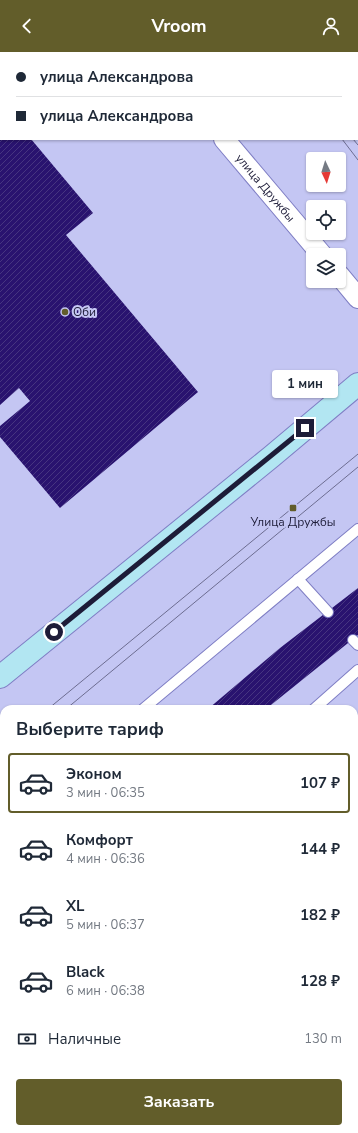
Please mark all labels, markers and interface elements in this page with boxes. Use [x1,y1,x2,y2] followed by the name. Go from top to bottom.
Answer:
[151,14,207,38] text: Vroom
[16,15,38,37] icon: back
[320,15,342,37] icon: person
[40,67,193,87] text: улица Александрова
[40,106,193,126] text: улица Александрова
[232,151,299,225] street label: улица Дружбы
[306,152,346,192] north arrow
[306,152,346,288] map controls
[306,200,346,240] button: locate
[306,248,346,288] button: layers
[73,304,96,320] place label: Оби
[60,307,70,317] marker: Оби
[272,370,338,398] callout: 1 мин
[287,375,323,393] text: 1 мин
[296,419,314,437] route end
[288,503,298,513] marker: Улица Дружбы
[249,514,336,530] place label: Улица Дружбы
[45,623,63,641] route start
[16,717,164,741] text: Выберите тариф
[66,764,122,784] text: Эконом
[18,765,54,801] icon: car
[300,773,340,793] text: 107 ₽
[66,784,145,802] text: 3 мин · 06:35
[66,830,133,850] text: Комфорт
[18,831,54,867] icon: car
[300,839,340,859] text: 144 ₽
[66,850,145,868] text: 4 мин · 06:36
[66,896,85,916] text: XL
[18,897,54,933] icon: car
[300,905,340,925] text: 182 ₽
[66,916,145,934] text: 5 мин · 06:37
[66,962,104,982] text: Black
[18,963,54,999] icon: car
[300,971,340,991] text: 128 ₽
[66,982,145,1000] text: 6 мин · 06:38
[16,1028,38,1050] icon: cash
[48,1029,121,1049] text: Наличные
[304,1030,342,1048] text: 130 m
[16,1079,342,1125] button: Заказать

